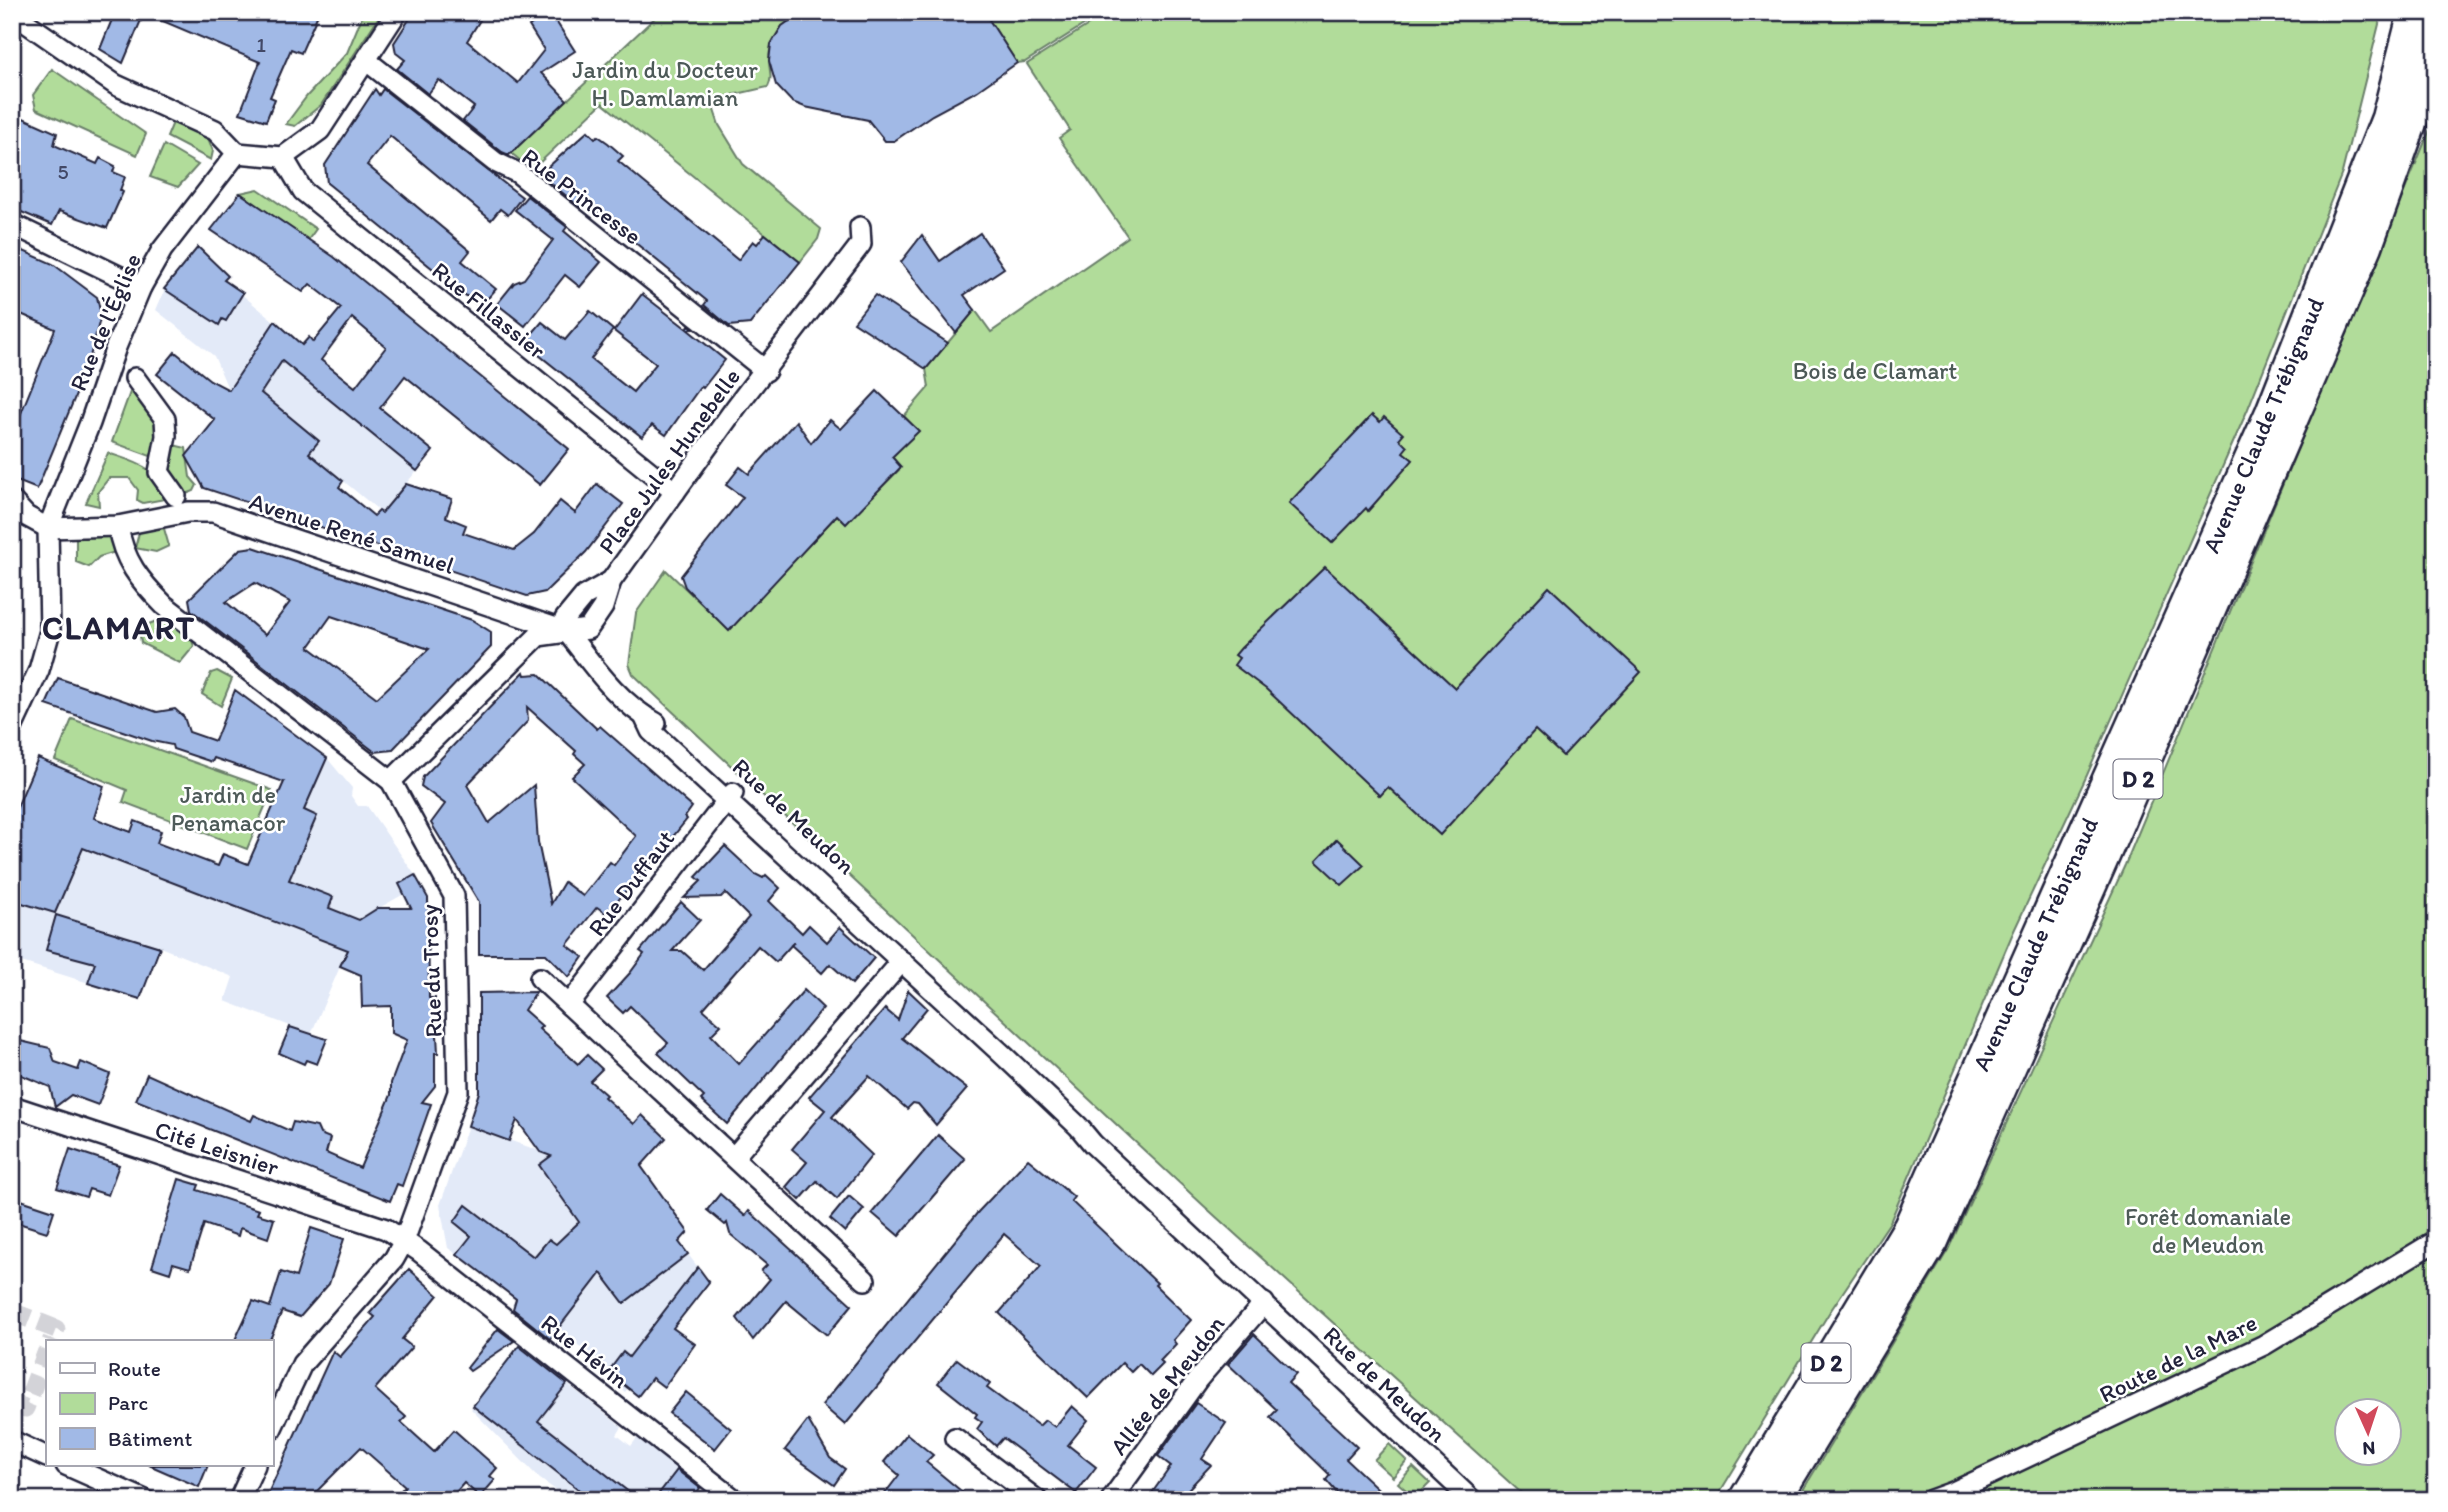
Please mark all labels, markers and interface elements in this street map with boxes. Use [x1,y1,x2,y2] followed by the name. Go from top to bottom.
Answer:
[256,32,266,57] house number: 1
[572,55,758,112] park label: Jardin du Docteur H. Damlamian
[517,142,647,250] street label: Rue Princesse
[57,159,69,184] house number: 5
[63,249,147,395] street label: Rue de l'Église
[426,255,552,365] street label: Rue Fillassier
[2196,293,2330,557] street label: Avenue Claude Trébignaud
[1793,356,1957,385] park label: Bois de Clamart
[592,362,746,560] street label: Place Jules Hunebelle
[246,486,458,580] street label: Avenue René Samuel
[42,609,196,647] district label: CLAMART
[727,752,862,880] street label: Rue de Meudon
[2114,760,2162,799] road number: D 2
[171,780,286,837] park label: Jardin de Penamacor
[1966,813,2104,1075] street label: Avenue Claude Trébignaud
[582,824,680,942] street label: Rue Duffaut
[414,904,448,1038] street label: Rue du Trosy
[151,1114,283,1182] street label: Cité Leisnier
[2125,1202,2291,1259] park label: Forêt domaniale de Meudon
[2094,1307,2262,1409] street label: Route de la Mare
[536,1308,635,1394] street label: Rue Hévin
[1104,1309,1231,1461] street label: Allée de Meudon
[1318,1320,1453,1448] street label: Rue de Meudon
[46,1340,273,1466] legend
[1801,1344,1850,1382] road number: D 2
[108,1356,161,1381] text: Route
[108,1390,148,1415] text: Parc
[2332,1396,2402,1466] north arrow
[108,1426,192,1451] text: Bâtiment
[2362,1437,2376,1460] text: N

